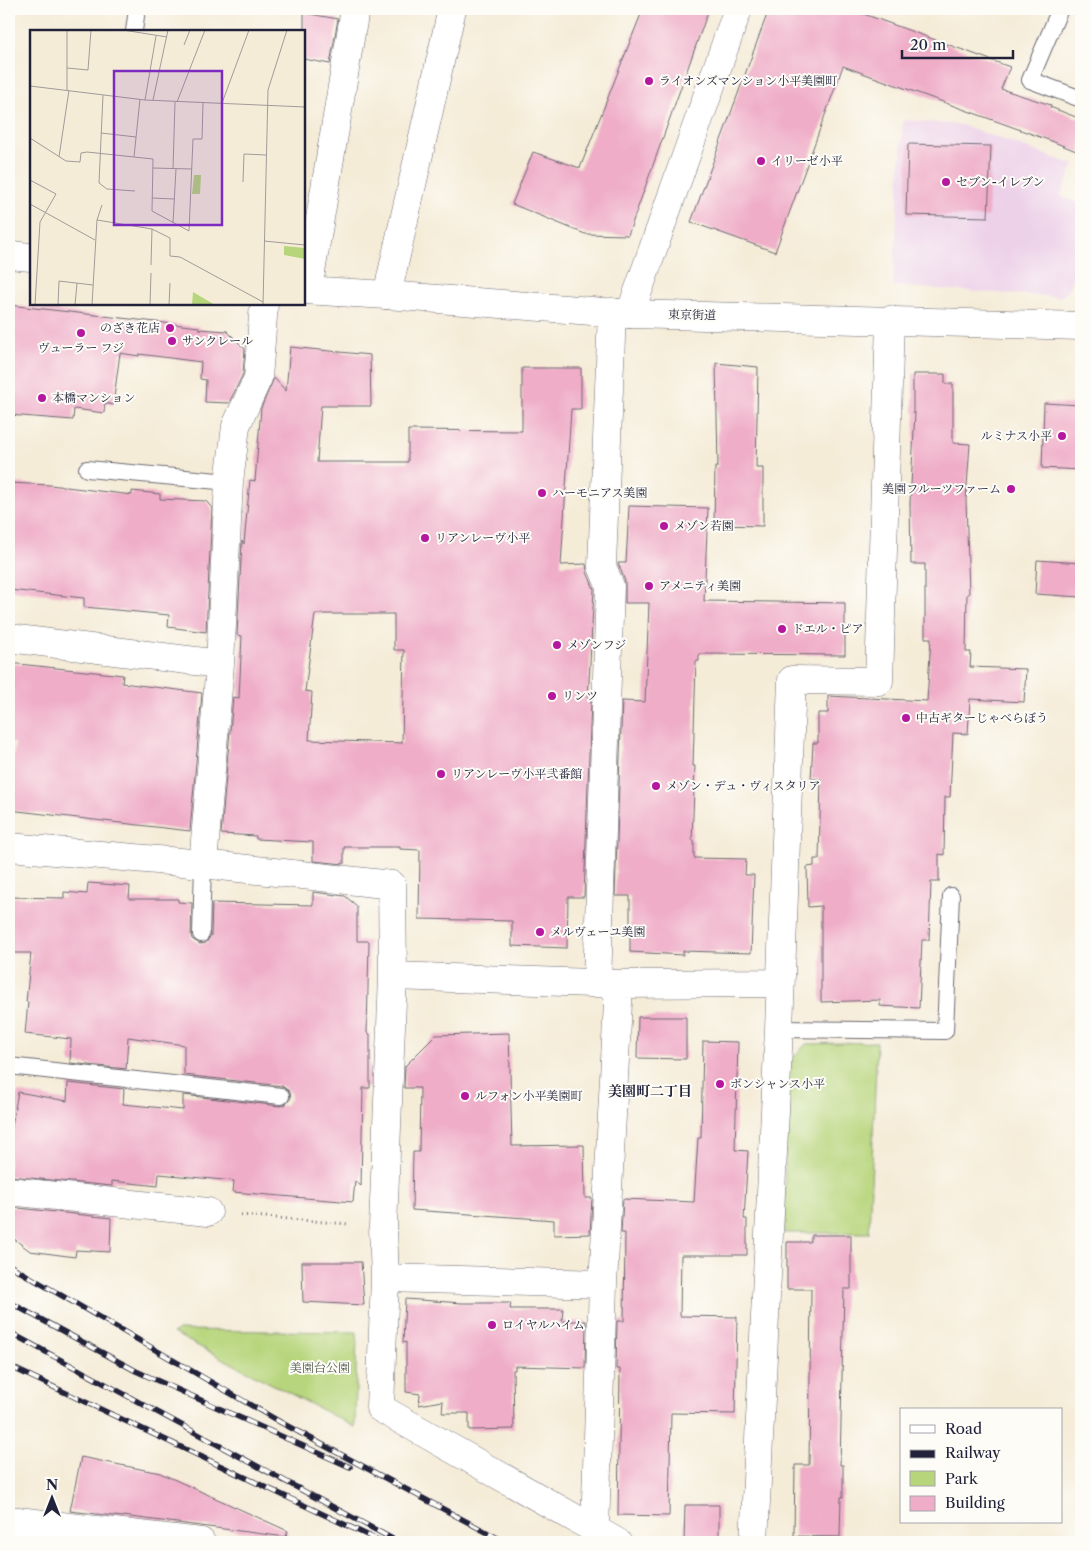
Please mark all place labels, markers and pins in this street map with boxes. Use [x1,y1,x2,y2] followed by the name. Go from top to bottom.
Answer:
[659,73,837,88] place label: ライオンズマンション小平美園町
[643,75,655,87] marker: ライオンズマンション小平美園町
[771,153,843,168] place label: イリーゼ小平
[755,155,767,167] marker: イリーゼ小平
[956,174,1045,189] place label: セブン-イレブン
[940,176,952,188] marker: セブン-イレブン
[100,320,160,335] place label: のざき花店
[164,322,176,334] marker: のざき花店
[75,327,87,339] marker: ヴューラー フジ
[182,333,253,348] place label: サンクレール
[166,335,178,347] marker: サンクレール
[38,340,124,355] place label: ヴューラー フジ
[52,390,135,405] place label: 本橋マンション
[36,392,48,404] marker: 本橋マンション
[980,428,1052,443] place label: ルミナス小平
[1056,430,1068,442] marker: ルミナス小平
[882,481,1001,496] place label: 美園フルーツファーム
[1005,483,1017,495] marker: 美園フルーツファーム
[552,485,648,500] place label: ハーモニアス美園
[536,487,548,499] marker: ハーモニアス美園
[674,518,734,533] place label: メゾン若園
[658,520,670,532] marker: メゾン若園
[435,530,530,545] place label: リアンレーヴ小平
[419,532,431,544] marker: リアンレーヴ小平
[659,578,741,593] place label: アメニティ美園
[643,580,655,592] marker: アメニティ美園
[792,621,864,636] place label: ドエル・ピア
[776,623,788,635] marker: ドエル・ピア
[567,637,626,652] place label: メゾンフジ
[551,639,563,651] marker: メゾンフジ
[562,688,598,703] place label: リンツ
[546,690,558,702] marker: リンツ
[916,710,1048,725] place label: 中古ギターじゃべらぼう
[900,712,912,724] marker: 中古ギターじゃべらぼう
[451,766,582,781] place label: リアンレーヴ小平弐番館
[435,768,447,780] marker: リアンレーヴ小平弐番館
[666,778,821,793] place label: メゾン・デュ・ヴィスタリア
[650,780,662,792] marker: メゾン・デュ・ヴィスタリア
[550,924,646,939] place label: メルヴェーユ美園
[534,926,546,938] marker: メルヴェーユ美園
[730,1076,825,1091] place label: ボンシャンス小平
[714,1078,726,1090] marker: ボンシャンス小平
[475,1088,582,1103] place label: ルフォン小平美園町
[459,1090,471,1102] marker: ルフォン小平美園町
[502,1317,585,1332] place label: ロイヤルハイム
[486,1319,498,1331] marker: ロイヤルハイム

